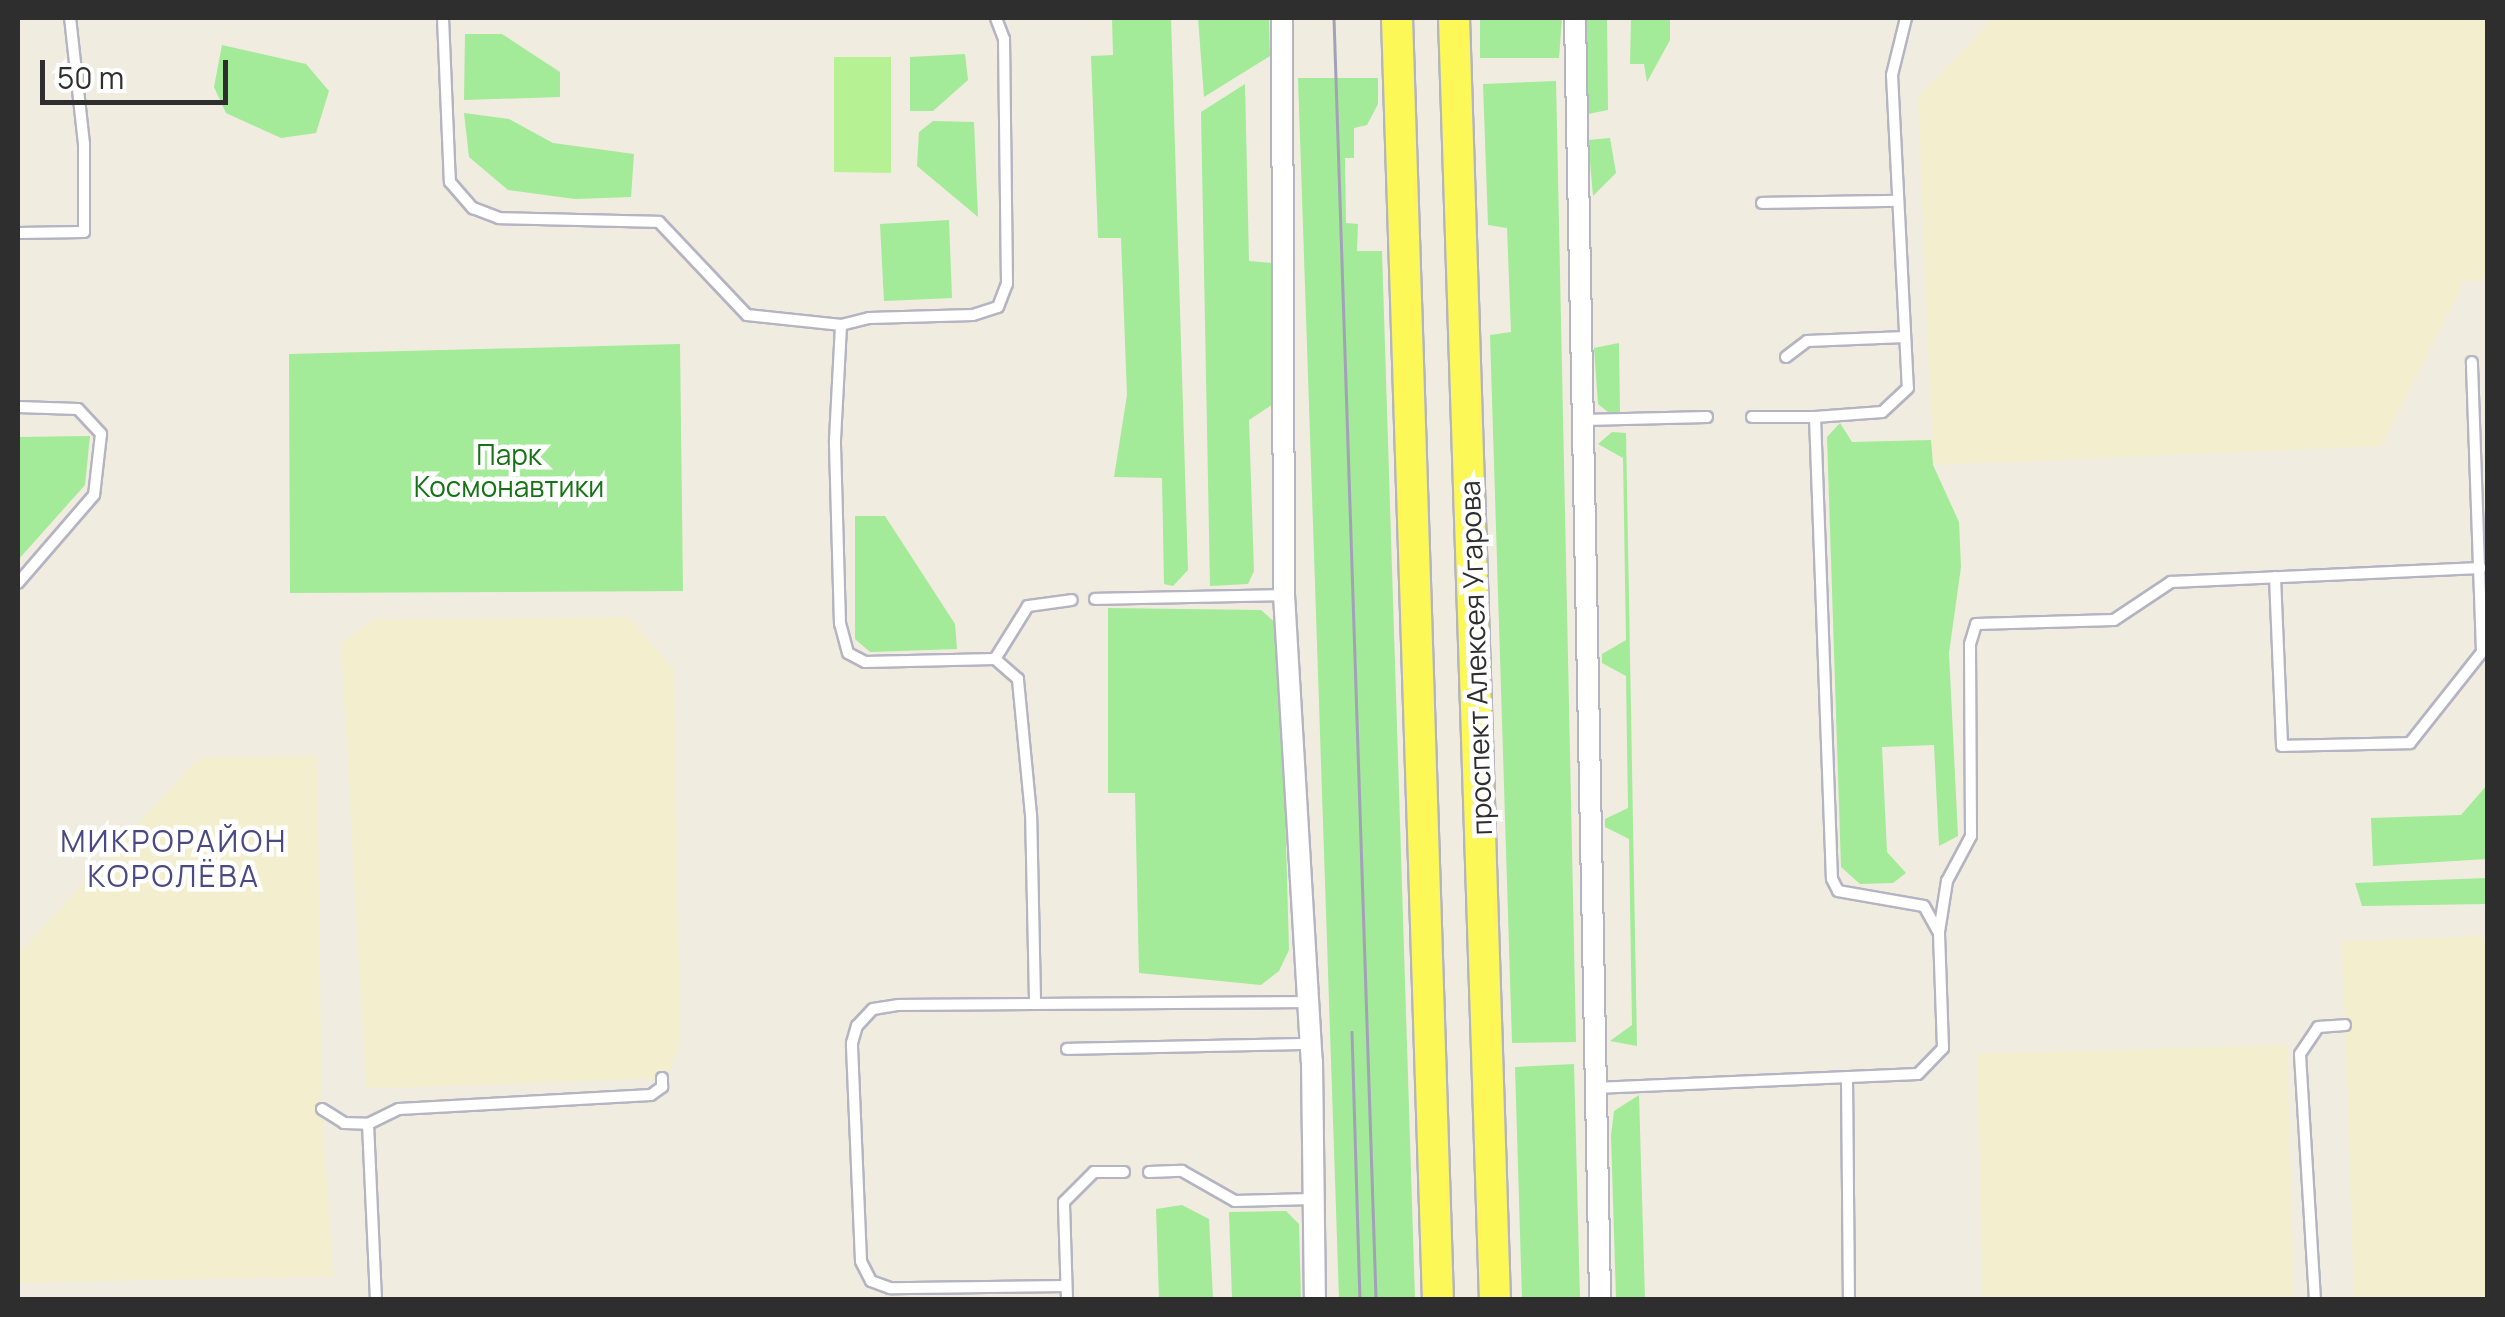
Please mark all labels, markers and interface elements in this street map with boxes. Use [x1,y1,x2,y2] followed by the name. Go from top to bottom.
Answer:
[45,40,232,102] scale bar
[57,57,124,98] text: 50 m
[414,437,604,503] park label: Парк Космонавтики
[1452,480,1498,836] street label: проспект Алексея Угарова
[60,823,288,894] district label: МИКРОРАЙОН КОРОЛЁВА

